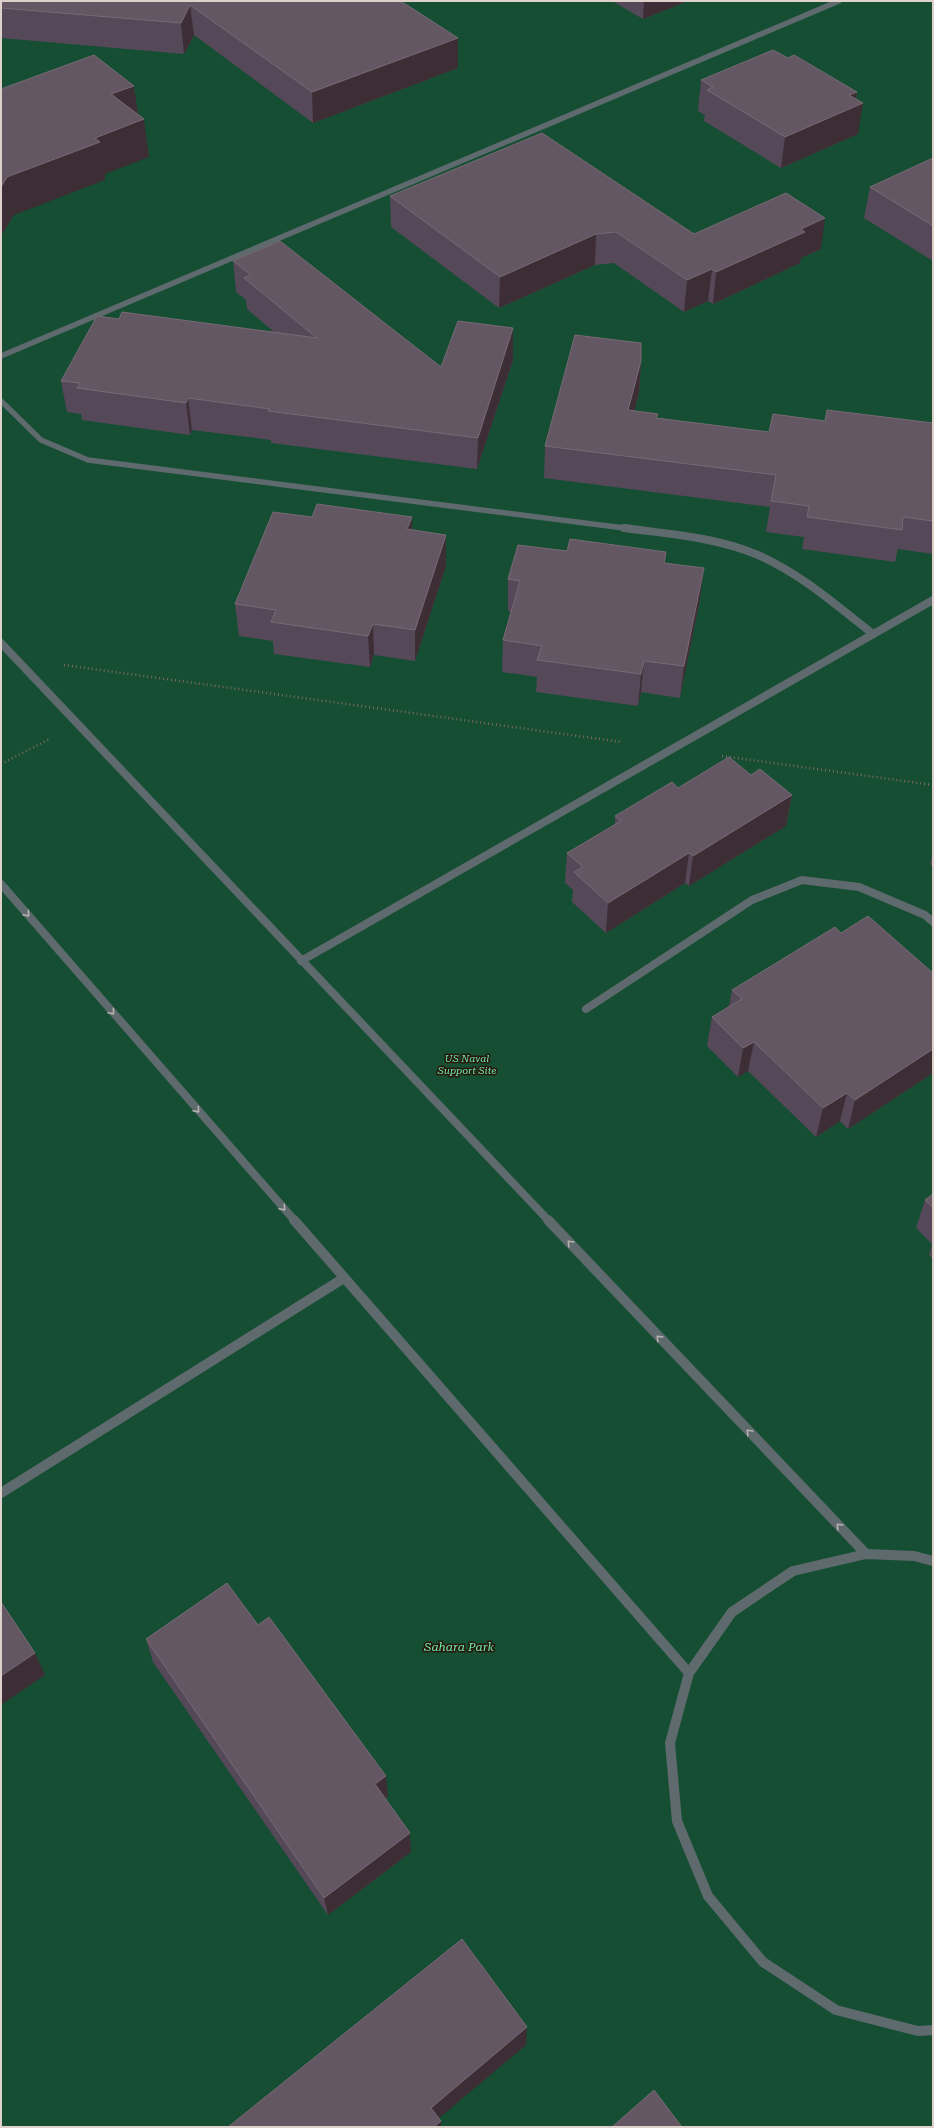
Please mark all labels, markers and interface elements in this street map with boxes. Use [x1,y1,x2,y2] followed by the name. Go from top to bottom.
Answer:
[22,909,29,916] one-way arrow
[107,1007,114,1014] one-way arrow
[437,1053,496,1076] park label: US Naval Support Site
[193,1105,200,1112] one-way arrow
[278,1203,285,1210] one-way arrow
[567,1241,574,1248] one-way arrow
[657,1335,664,1343] one-way arrow
[746,1429,754,1437] one-way arrow
[836,1523,844,1531] one-way arrow
[423,1640,495,1654] park label: Sahara Park

